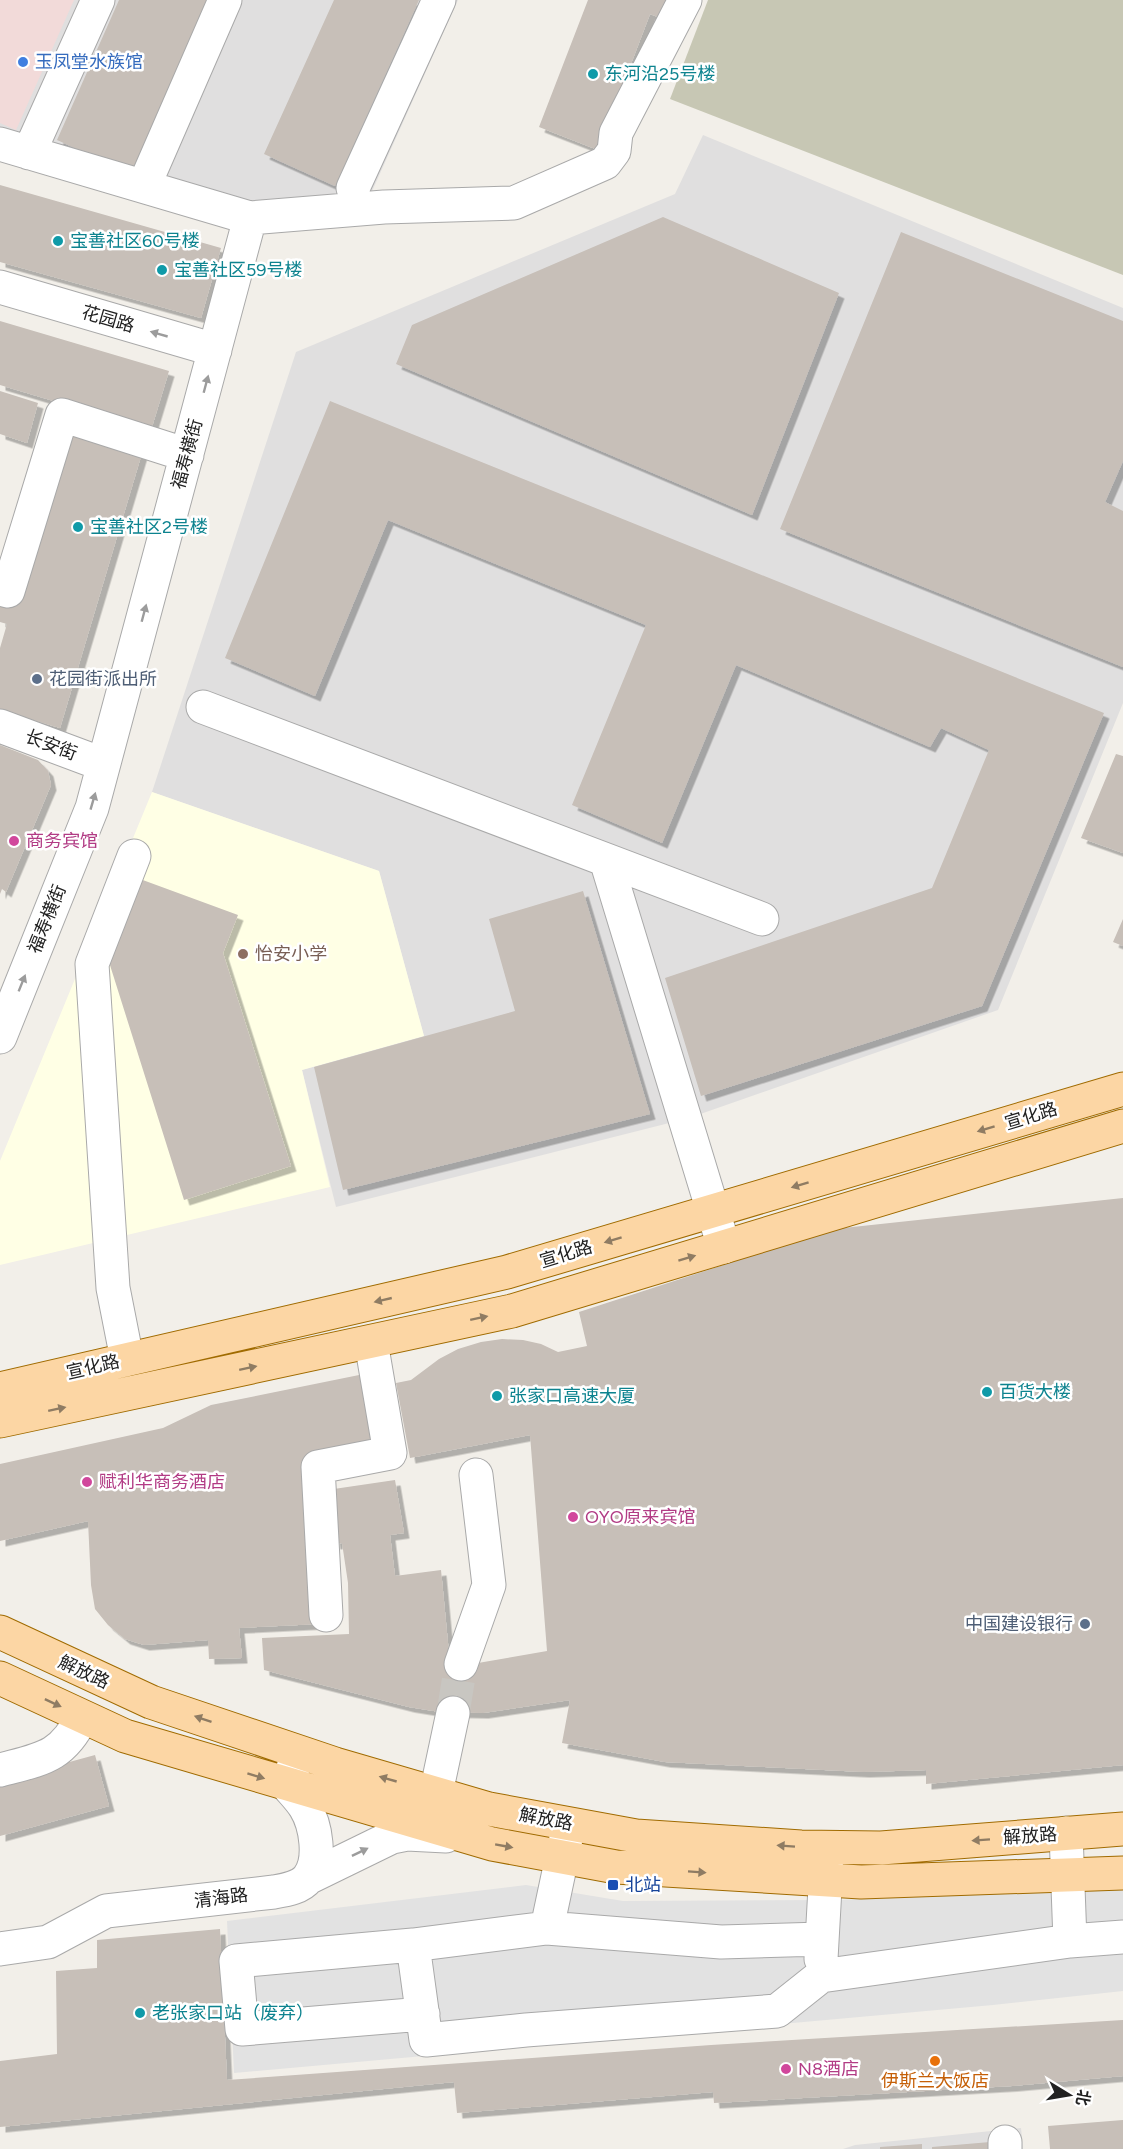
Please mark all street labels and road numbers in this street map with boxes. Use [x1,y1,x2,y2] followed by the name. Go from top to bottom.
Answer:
[79,301,137,337] street label: 花园路
[167,416,207,492] street label: 福寿横街
[22,725,80,765] street label: 长安街
[23,882,71,956] street label: 福寿横街
[1002,1098,1060,1134] street label: 宣化路
[537,1236,595,1272] street label: 宣化路
[64,1350,122,1384] street label: 宣化路
[55,1651,113,1693] street label: 解放路
[517,1803,575,1835] street label: 解放路
[1002,1823,1058,1849] street label: 解放路
[193,1884,249,1912] street label: 清海路

